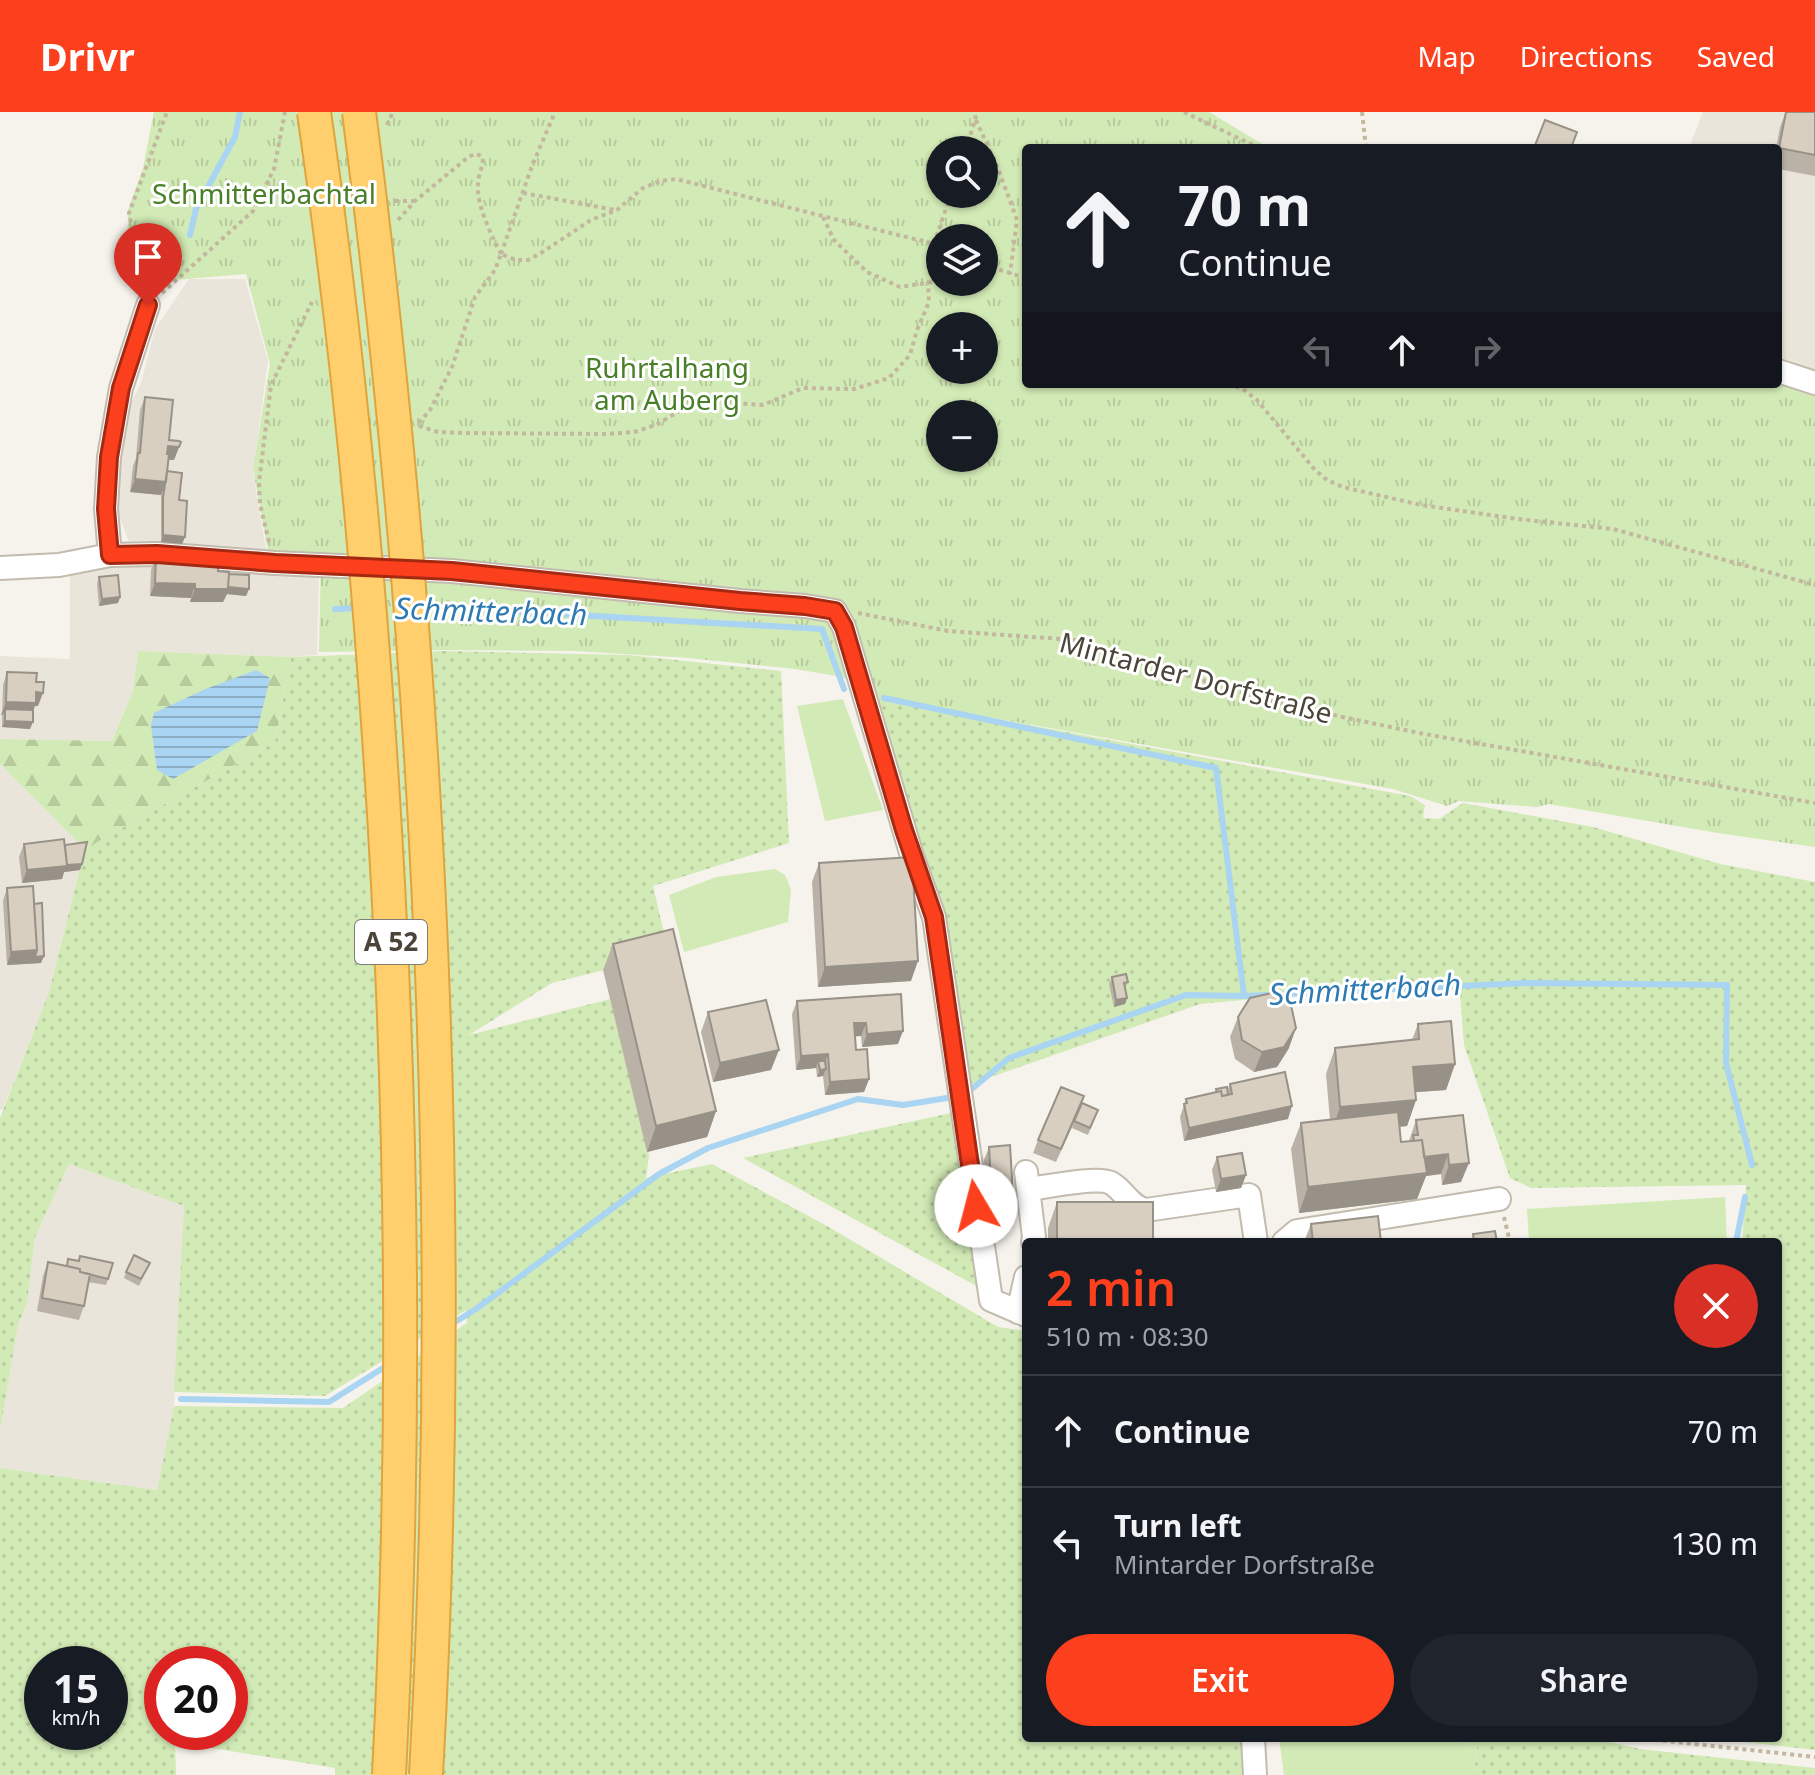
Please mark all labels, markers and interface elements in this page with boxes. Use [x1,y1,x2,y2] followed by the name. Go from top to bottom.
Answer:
[40,30,135,82] text: Drivr
[1417,37,1476,75] text: Map
[1520,37,1653,75] text: Directions
[1697,37,1775,75] text: Saved
[926,136,998,472] map controls
[926,136,998,208] button: search
[1178,166,1311,242] text: 70 m
[152,174,376,212] park label: Schmitterbachtal
[1046,176,1150,280] icon: ahead
[114,223,182,305] pin
[926,224,998,296] button: layers
[126,235,170,279] icon: arrive
[1178,238,1332,287] text: Continue
[926,312,998,384] button: +
[1296,328,1340,372] icon: left
[1380,328,1424,372] icon: ahead
[1464,328,1508,372] icon: right
[585,348,749,418] park label: Ruhrtalhang am Auberg
[926,400,998,472] button: −
[394,587,588,634] water label: Schmitterbach
[1056,622,1337,732] street label: Mintarder Dorfstraße
[355,920,427,964] road number: A 52
[1268,963,1462,1014] water label: Schmitterbach
[934,1164,1018,1248] position arrow
[1046,1255,1176,1320] text: 2 min
[1674,1264,1758,1348] button: close
[1046,1318,1209,1354] text: 510 m · 08:30
[1046,1409,1090,1453] icon: ahead
[1114,1411,1250,1452] text: Continue
[1688,1411,1758,1452] text: 70 m
[1114,1505,1242,1546] text: Turn left
[1046,1521,1090,1565] icon: left
[1671,1523,1758,1564] text: 130 m
[1114,1546,1375,1582] text: Mintarder Dorfstraße
[1046,1634,1394,1726] button: Exit
[1410,1634,1758,1726] button: Share
[144,1646,248,1750] speed limit sign: 20
[53,1660,99,1715] text: 15
[51,1704,101,1731] text: km/h

